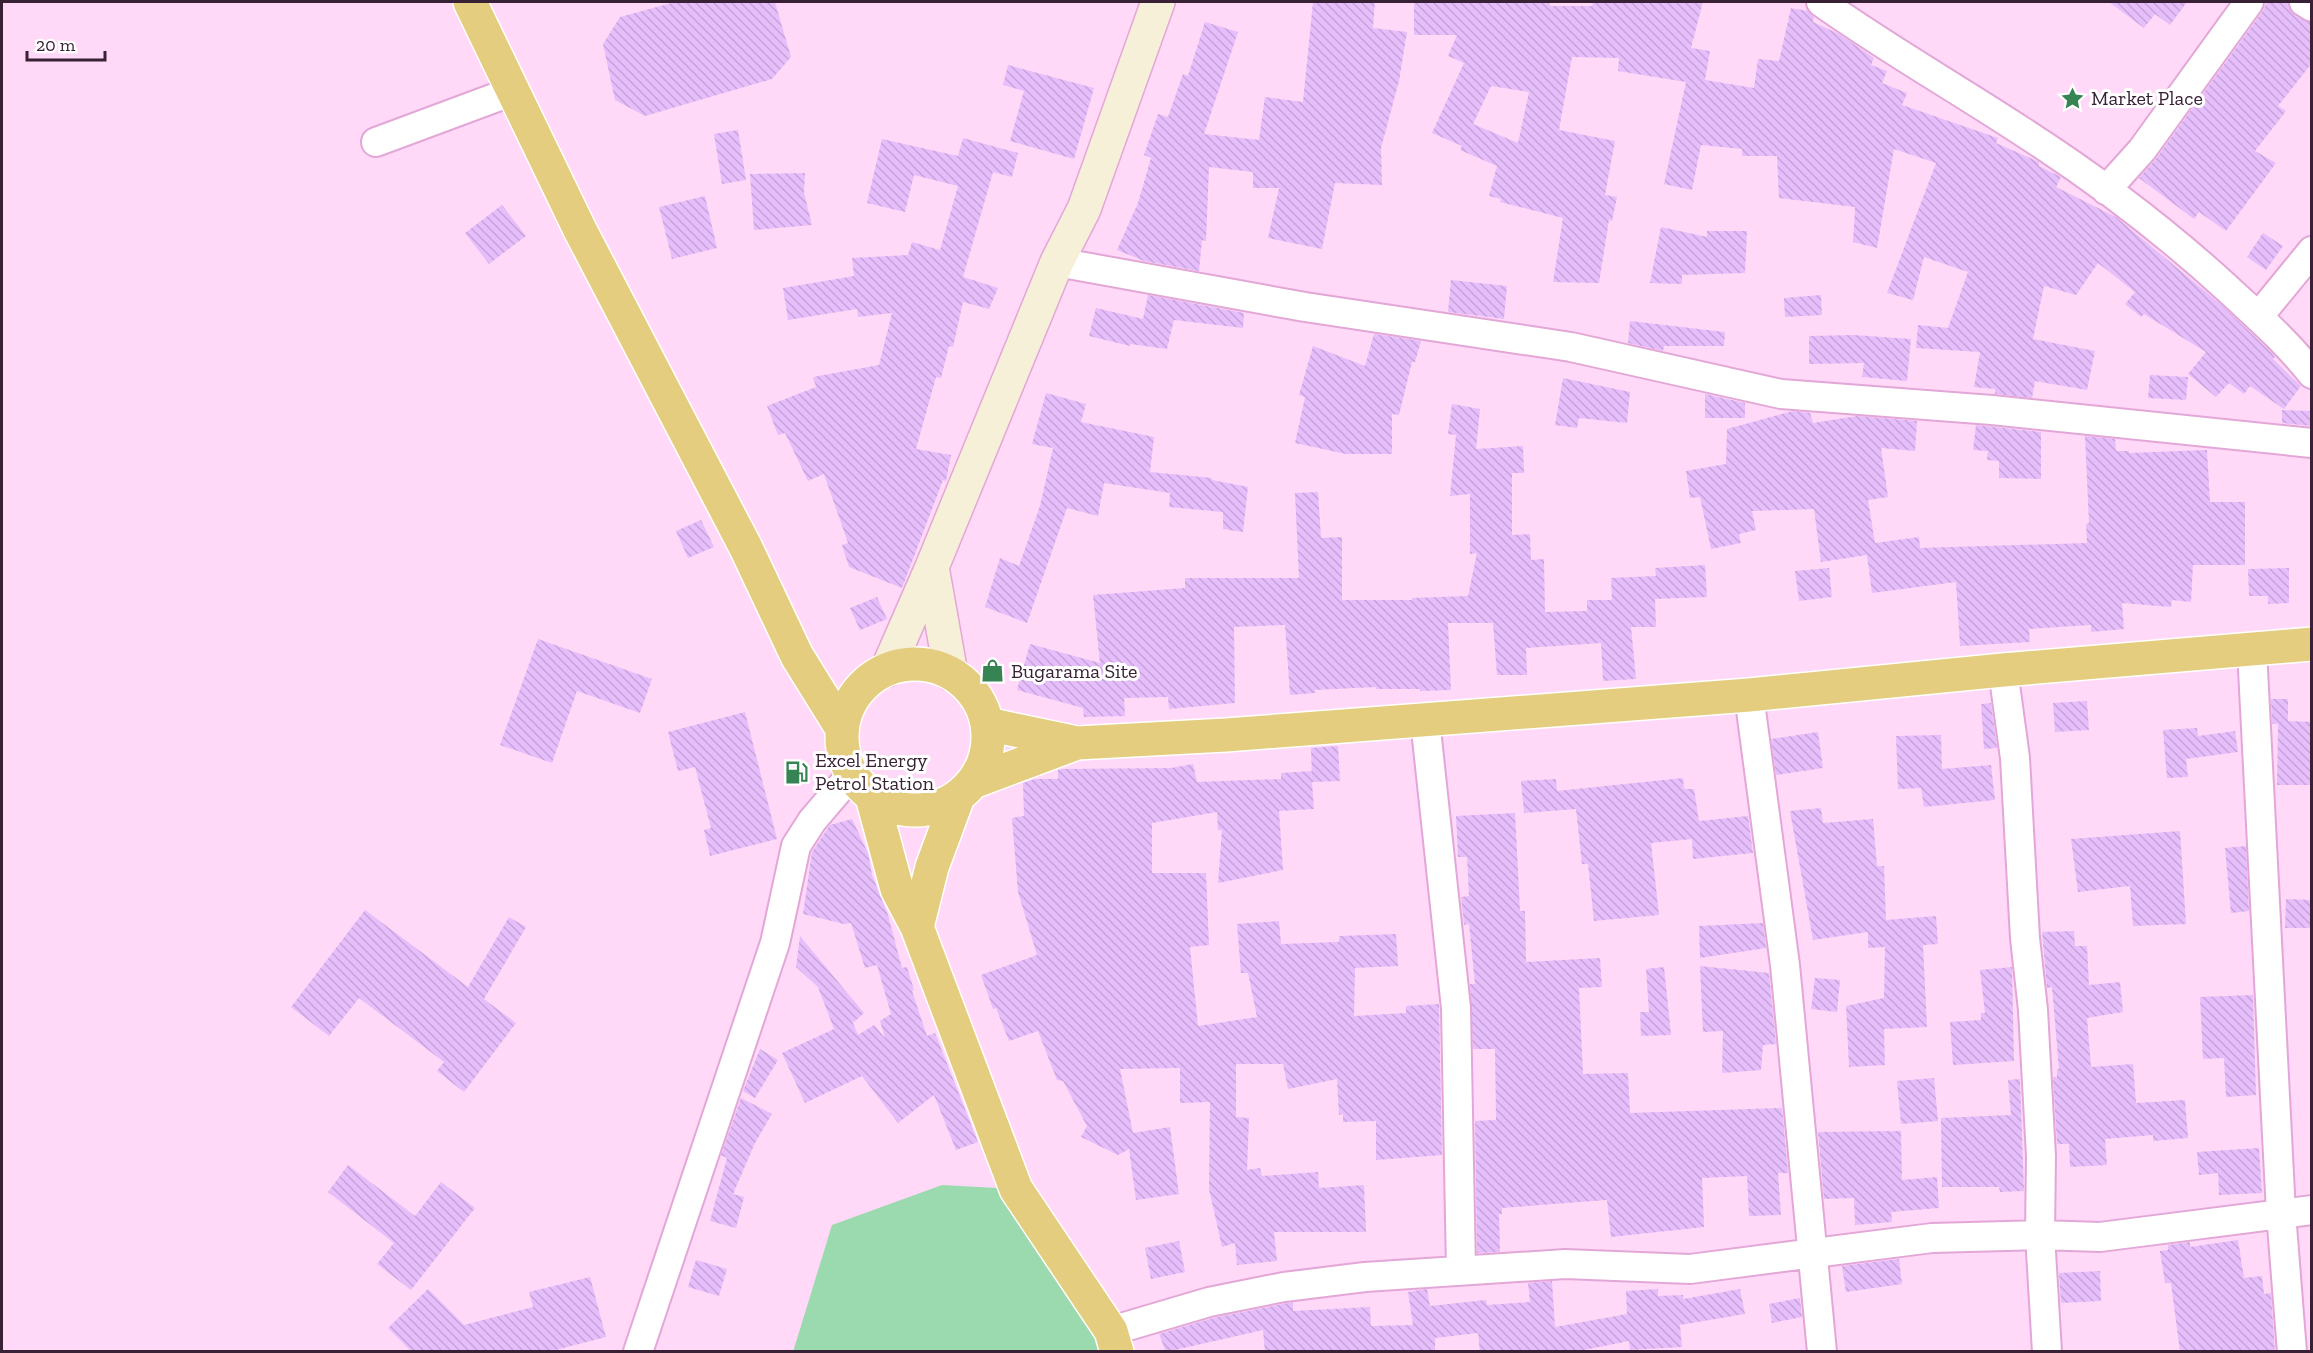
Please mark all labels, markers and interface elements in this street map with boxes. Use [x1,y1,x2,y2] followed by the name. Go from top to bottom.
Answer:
[27,24,105,62] scale bar
[36,34,76,56] text: 20 m
[2060,85,2086,111] place icon: Market Place
[2091,86,2203,110] place label: Market Place
[980,658,1006,684] shop icon: Bugarama Site
[1011,659,1138,683] place label: Bugarama Site
[815,748,934,795] place label: Excel Energy Petrol Station
[784,759,810,785] fuel station icon: Excel Energy Petrol Station

